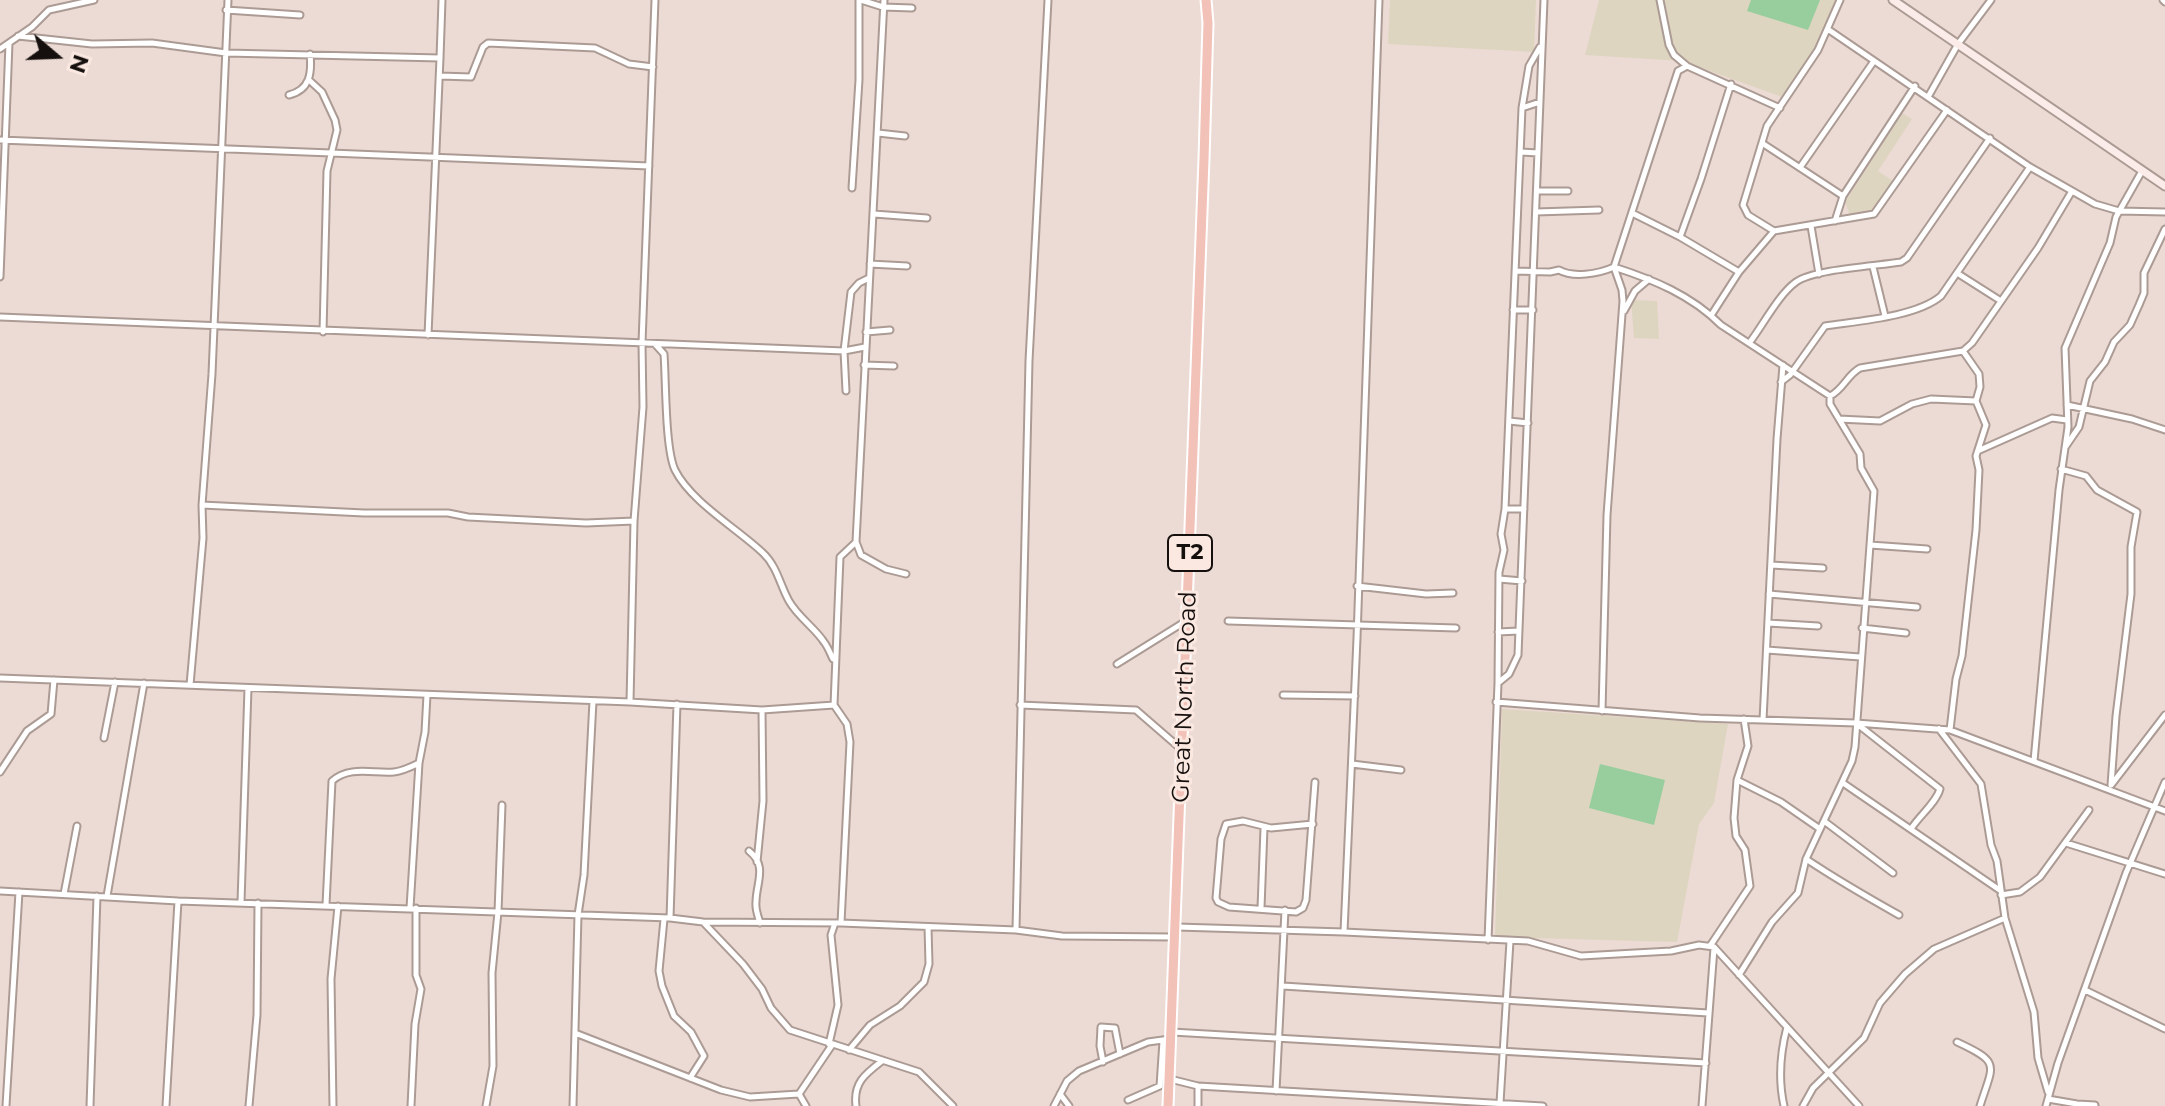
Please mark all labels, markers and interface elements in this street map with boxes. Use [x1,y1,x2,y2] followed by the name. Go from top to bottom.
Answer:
[16,16,96,96] north arrow
[64,51,95,77] text: N
[1168,535,1212,571] road number: T2
[1167,591,1203,803] street label: Great North Road

